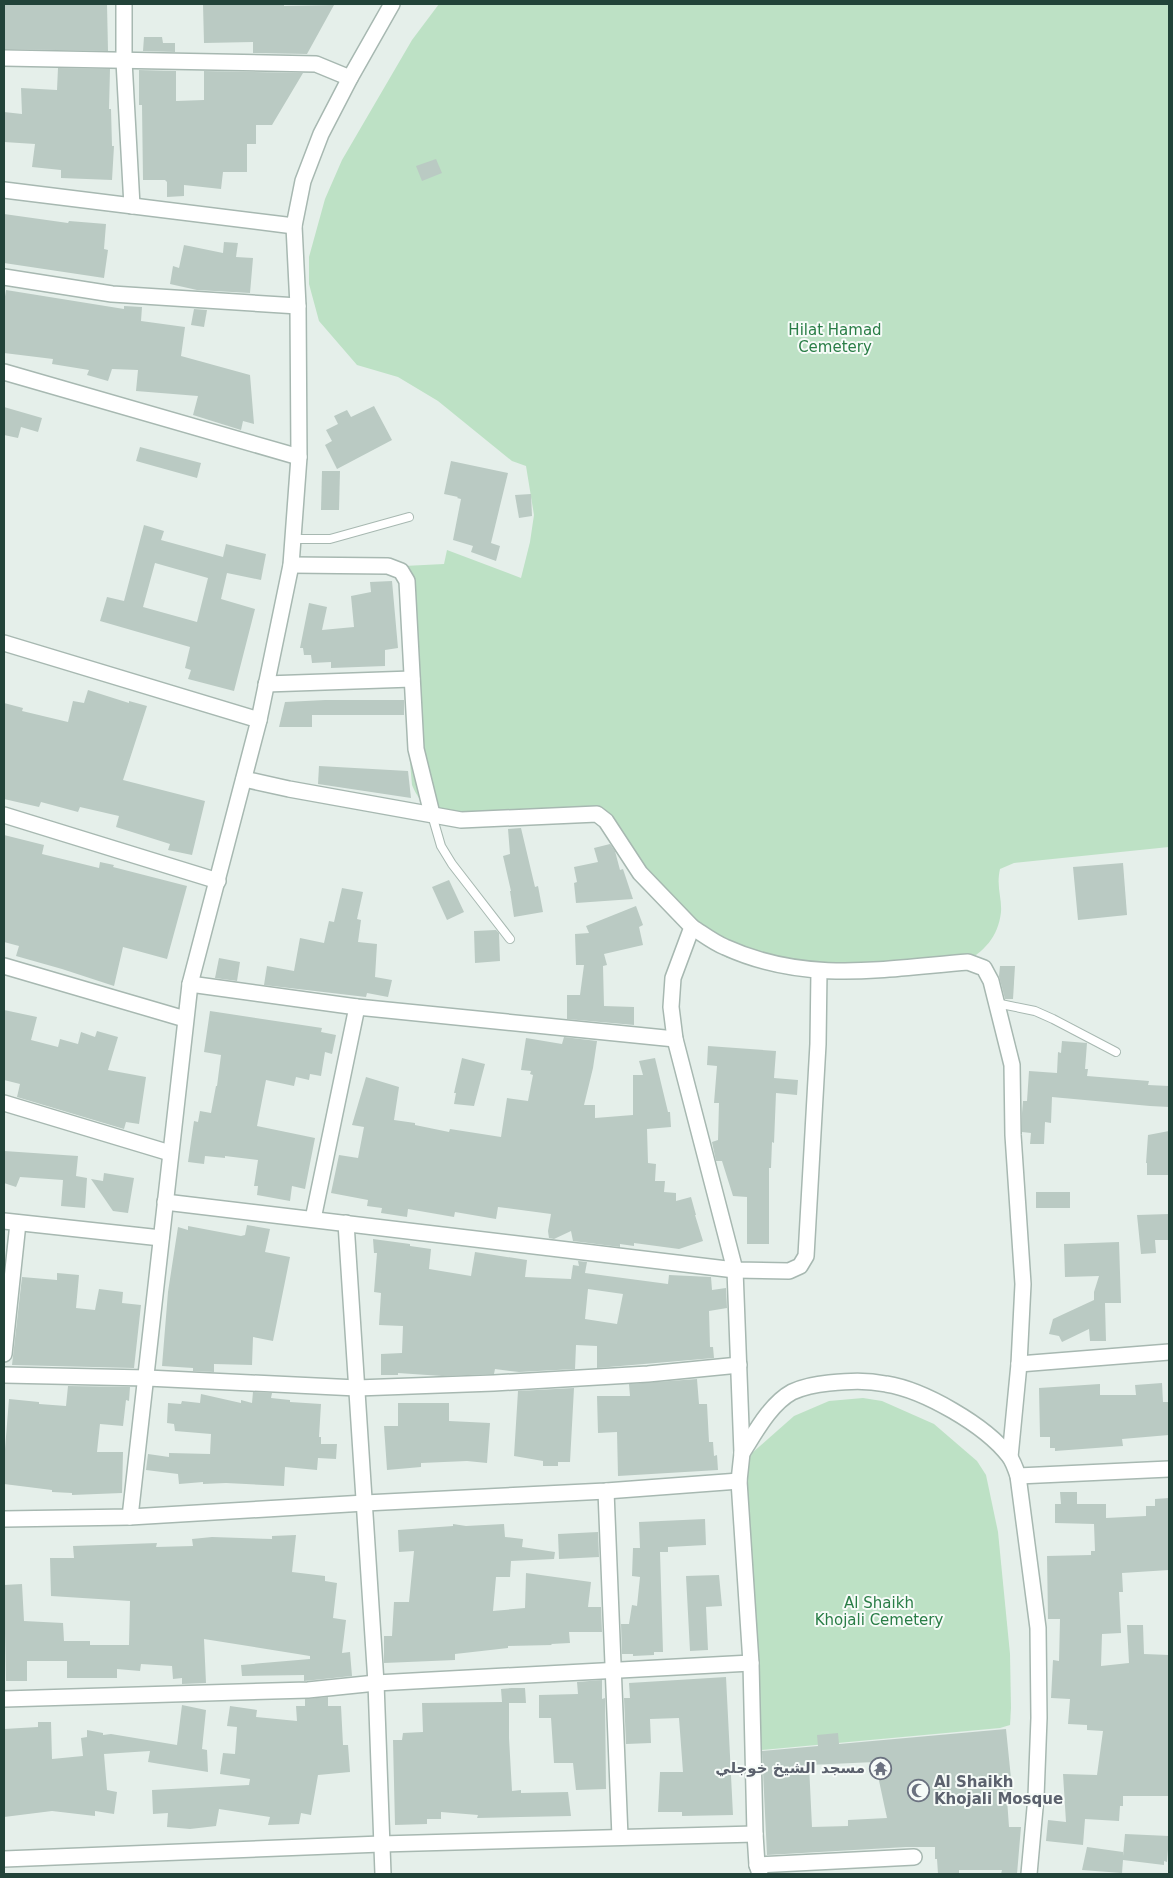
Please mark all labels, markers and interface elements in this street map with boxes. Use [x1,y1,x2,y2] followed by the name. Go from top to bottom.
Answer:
[788,321,882,356] park label: Hilat Hamad Cemetery
[815,1594,943,1629] park label: Al Shaikh Khojali Cemetery
[869,1756,893,1780] temple icon: مسجد الشيخ خوجلي
[715,1759,865,1777] place label: مسجد الشيخ خوجلي
[934,1773,1063,1808] place label: Al Shaikh Khojali Mosque
[906,1779,930,1803] mosque icon: Al Shaikh Khojali Mosque

